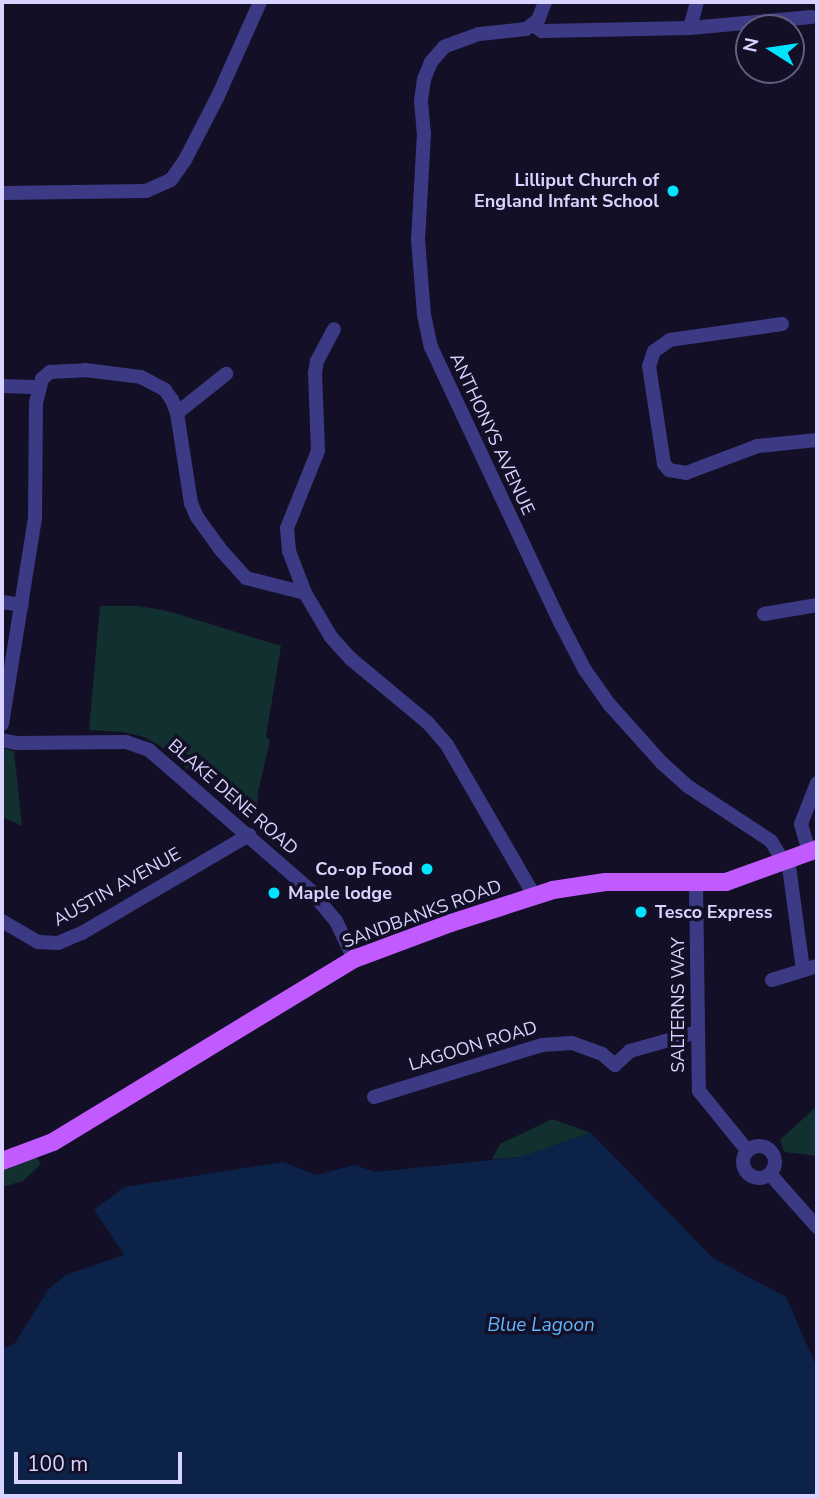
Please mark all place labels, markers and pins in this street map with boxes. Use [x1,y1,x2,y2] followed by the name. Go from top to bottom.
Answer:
[474,170,659,212] place label: Lilliput Church of England Infant School
[665,183,681,199] marker: Lilliput Church of England Infant School
[315,858,413,880] place label: Co-op Food
[419,861,435,877] marker: Co-op Food
[288,882,392,904] place label: Maple lodge
[266,885,282,901] marker: Maple lodge
[655,901,772,923] place label: Tesco Express
[633,904,649,920] marker: Tesco Express

